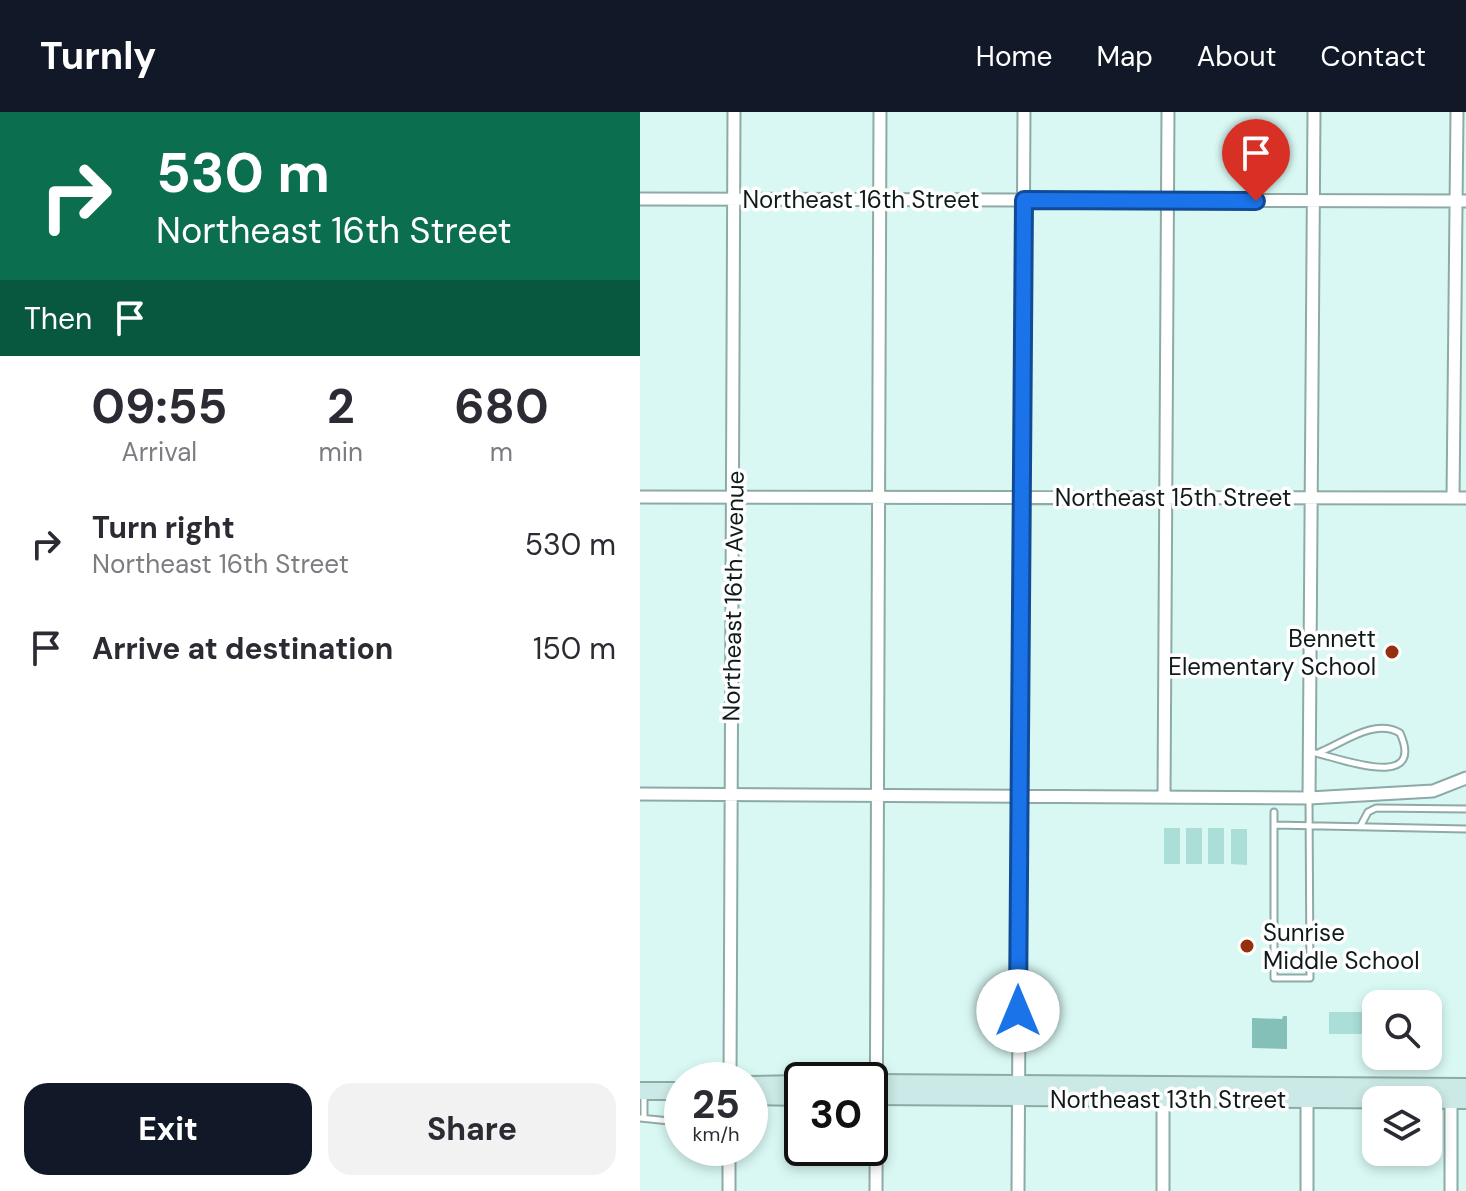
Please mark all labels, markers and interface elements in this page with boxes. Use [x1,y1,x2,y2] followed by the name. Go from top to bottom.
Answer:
[40,31,156,81] text: Turnly
[976,38,1052,75] text: Home
[1096,38,1153,75] text: Map
[1197,38,1276,75] text: About
[1320,38,1426,75] text: Contact
[1222,119,1290,201] pin
[1234,131,1278,175] icon: arrive
[156,136,330,209] text: 530 m
[24,144,128,248] icon: right
[742,184,980,215] street label: Northeast 16th Street
[156,207,512,254] text: Northeast 16th Street
[108,296,152,340] icon: arrive
[24,299,92,338] text: Then
[91,375,227,438] text: 09:55
[327,375,355,438] text: 2
[454,375,549,438] text: 680
[121,435,197,469] text: Arrival
[319,435,363,469] text: min
[490,435,513,469] text: m
[715,470,751,722] street label: Northeast 16th Avenue
[1055,482,1291,513] street label: Northeast 15th Street
[92,508,235,547] text: Turn right
[24,522,68,566] icon: right
[525,525,616,564] text: 530 m
[92,547,349,581] text: Northeast 16th Street
[1168,623,1376,682] place label: Bennett Elementary School
[24,626,68,670] icon: arrive
[92,629,393,668] text: Arrive at destination
[533,629,616,668] text: 150 m
[1383,643,1401,661] marker: Bennett Elementary School
[1263,917,1420,976] place label: Sunrise Middle School
[1238,937,1256,955] marker: Sunrise Middle School
[976,969,1060,1053] position arrow
[1362,990,1442,1166] map controls
[1362,990,1442,1070] button: search
[784,1062,888,1166] speed limit sign: 30
[692,1078,740,1130] text: 25
[24,1083,312,1175] button: Exit
[328,1083,616,1175] button: Share
[1050,1084,1286,1115] street label: Northeast 13th Street
[1362,1086,1442,1166] button: layers
[692,1121,740,1147] text: km/h

